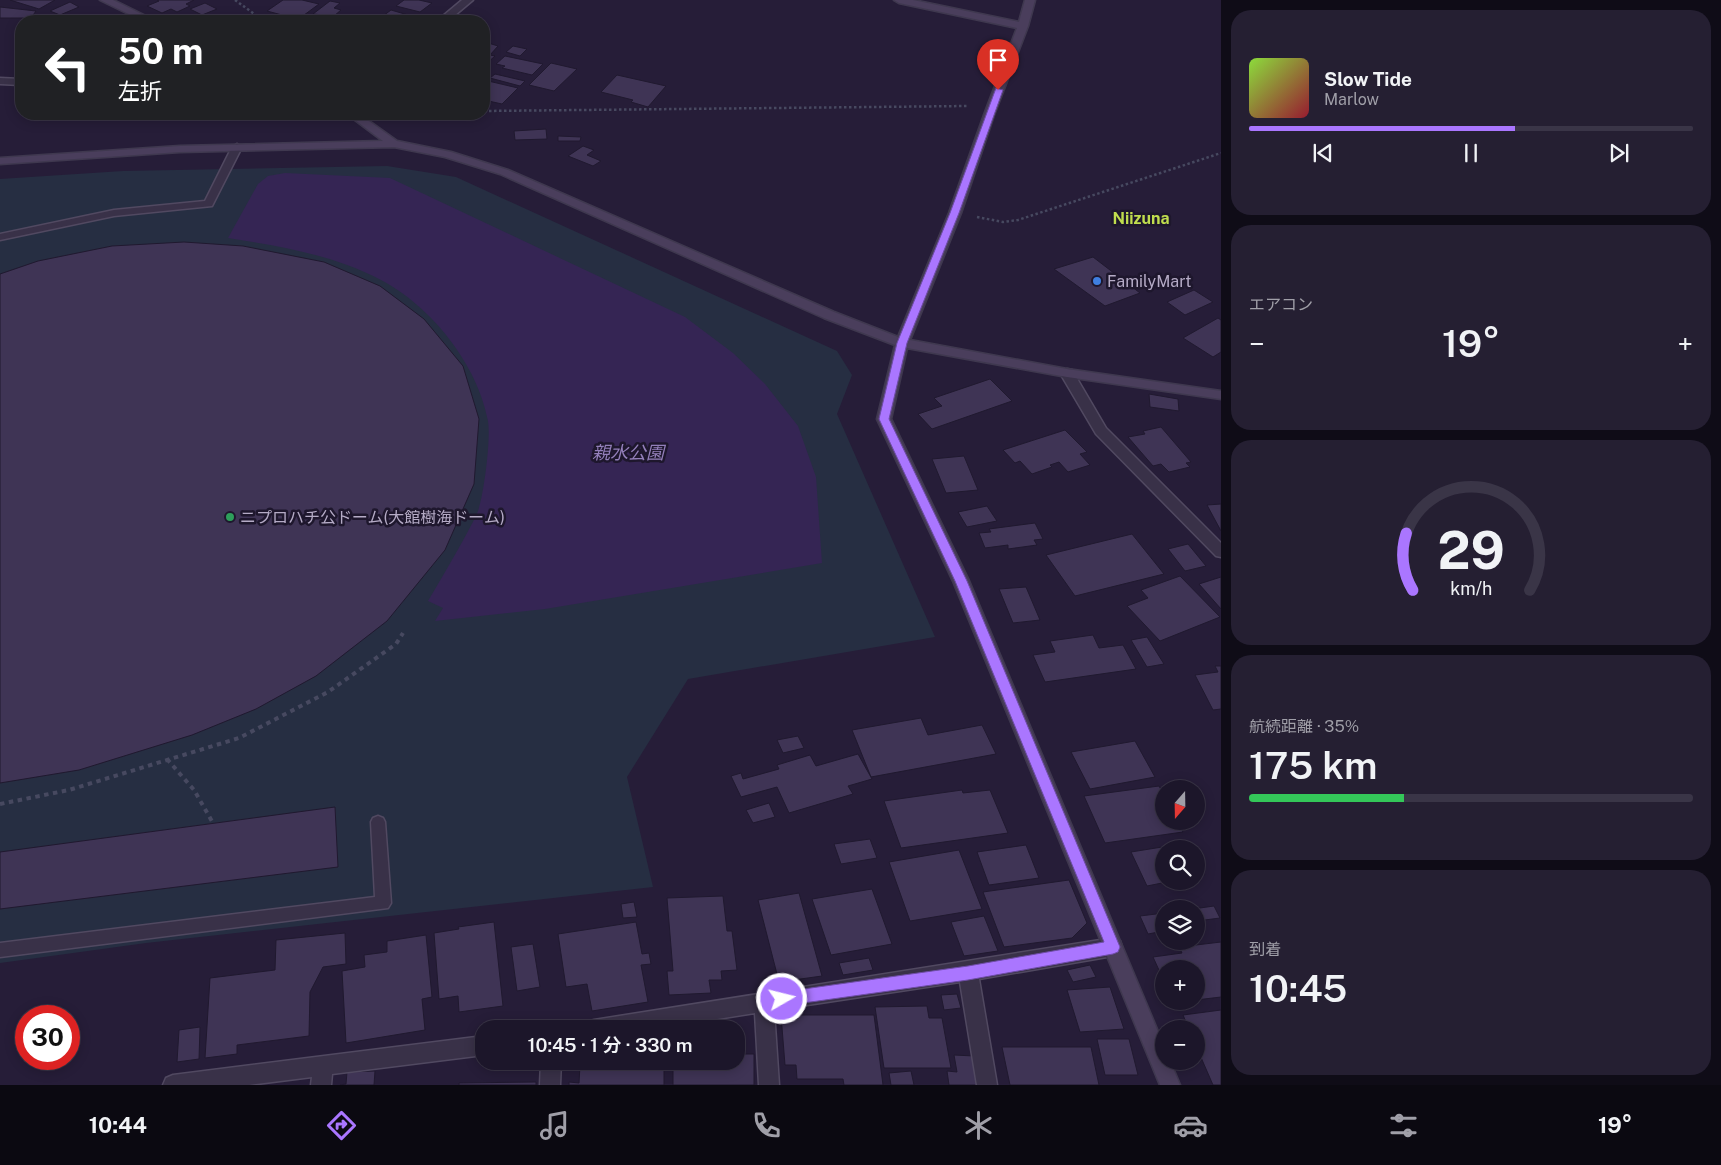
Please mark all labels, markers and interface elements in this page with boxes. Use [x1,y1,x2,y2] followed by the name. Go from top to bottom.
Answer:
[118,31,203,72] text: 50 m
[35,35,100,100] icon: left
[977,39,1019,90] pin
[984,46,1012,74] icon: arrive
[1324,68,1412,90] text: Slow Tide
[118,78,162,104] text: 左折
[1324,90,1379,109] text: Marlow
[1309,139,1337,167] icon: previous
[1457,139,1485,167] icon: pause
[1605,139,1633,167] icon: next
[1112,209,1170,228] district label: Niizuna
[1107,272,1191,291] place label: FamilyMart
[1091,275,1103,287] marker: FamilyMart
[1249,295,1313,314] text: エアコン
[1442,321,1500,366] text: 19°
[1249,327,1265,360] text: −
[1677,327,1693,360] text: +
[592,442,667,463] water label: 親水公園
[240,508,505,527] place label: ニプロハチ公ドーム(大館樹海ドーム)
[224,511,236,523] marker: ニプロハチ公ドーム(大館樹海ドーム)
[1437,520,1505,581] text: 29
[1450,578,1492,599] text: km/h
[1249,717,1359,736] text: 航続距離 · 35%
[1249,743,1377,788] text: 175 km
[1155,780,1205,830] north arrow
[1155,780,1205,1070] map controls
[1155,840,1205,890] button: search
[1155,900,1205,950] button: layers
[1249,940,1281,959] text: 到着
[1155,960,1205,1010] button: +
[1249,966,1347,1011] text: 10:45
[755,972,807,1024] position arrow
[15,1005,80,1070] speed limit sign: 30
[1155,1020,1205,1070] button: −
[527,1034,693,1056] text: 10:45 · 1 分 · 330 m
[324,1108,359,1143] icon: directions
[537,1108,572,1143] icon: music
[749,1108,784,1143] icon: phone
[961,1108,996,1143] icon: climate
[1173,1108,1208,1143] icon: car
[1386,1108,1421,1143] icon: filters
[89,1112,147,1138] text: 10:44
[1598,1112,1632,1138] text: 19°

